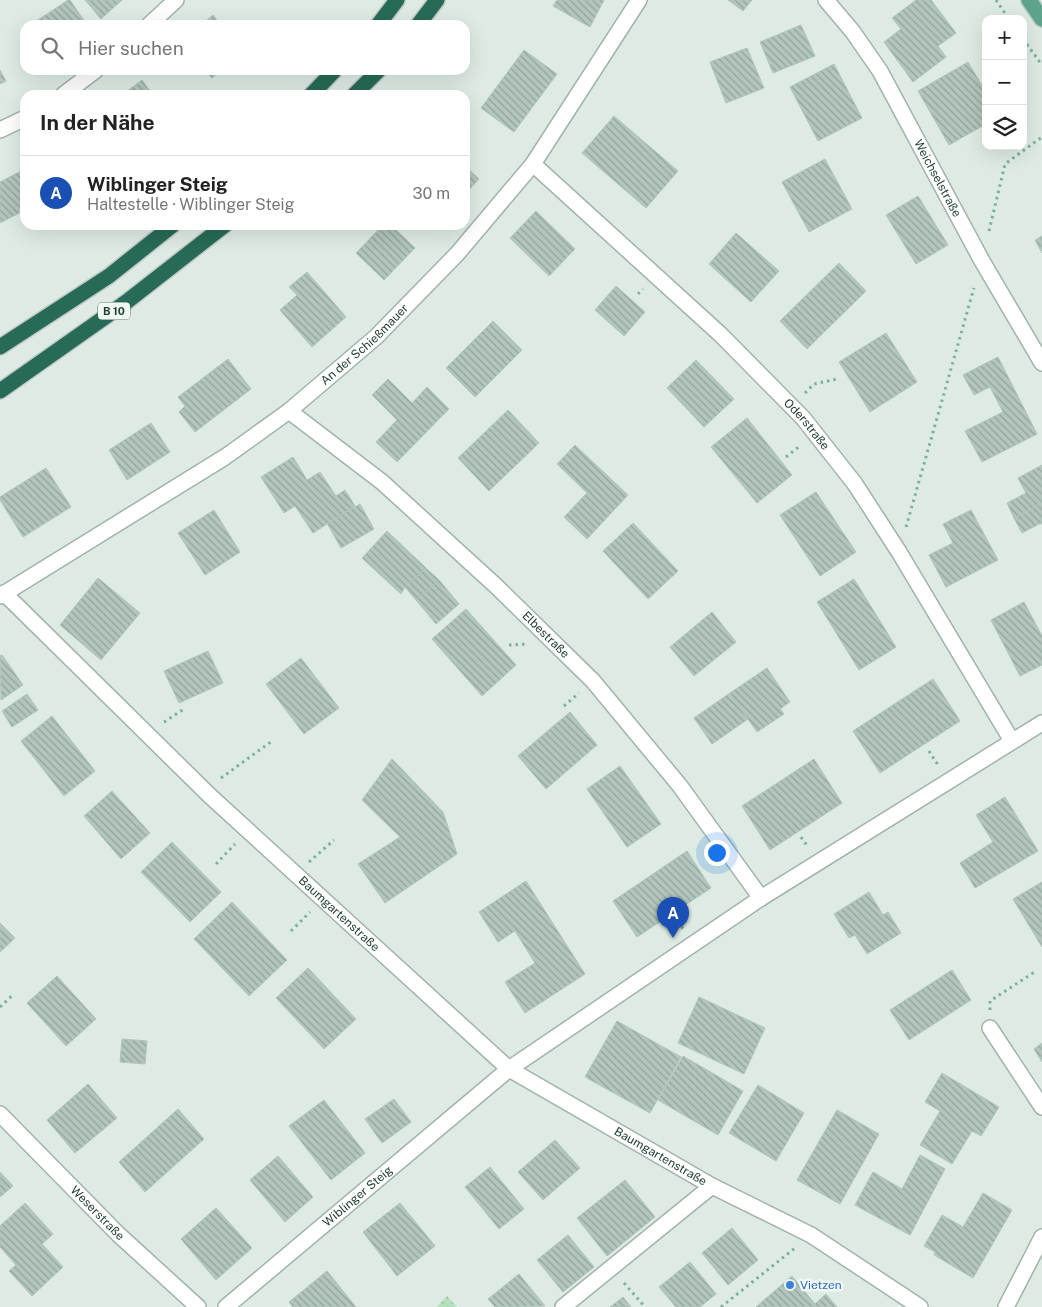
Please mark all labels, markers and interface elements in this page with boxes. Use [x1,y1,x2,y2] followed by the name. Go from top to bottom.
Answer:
[982,15,1027,150] map controls
[982,15,1027,60] button: +
[20,20,470,75] search box
[38,34,66,62] icon: search
[78,37,184,59] text: Hier suchen
[982,60,1027,105] button: −
[982,105,1027,150] button: layers
[40,110,155,135] text: In der Nähe
[911,137,964,220] street label: Weichselstraße
[87,173,228,195] text: Wiblinger Steig
[50,184,62,203] text: A
[413,184,450,203] text: 30 m
[87,195,294,214] text: Haltestelle · Wiblinger Steig
[318,301,411,388] street label: An der Schießmauer
[98,302,130,320] road number: B 10
[781,396,833,453] street label: Oderstraße
[519,609,572,661] street label: Elbestraße
[704,840,730,866] your location
[296,873,383,954] street label: Baumgartenstraße
[657,897,689,938] pin: A
[612,1124,709,1189] street label: Baumgartenstraße
[320,1163,395,1230] street label: Wiblinger Steig
[68,1183,127,1243] street label: Weserstraße
[800,1278,842,1292] place label: Vietzen
[784,1279,796,1291] marker: Vietzen

